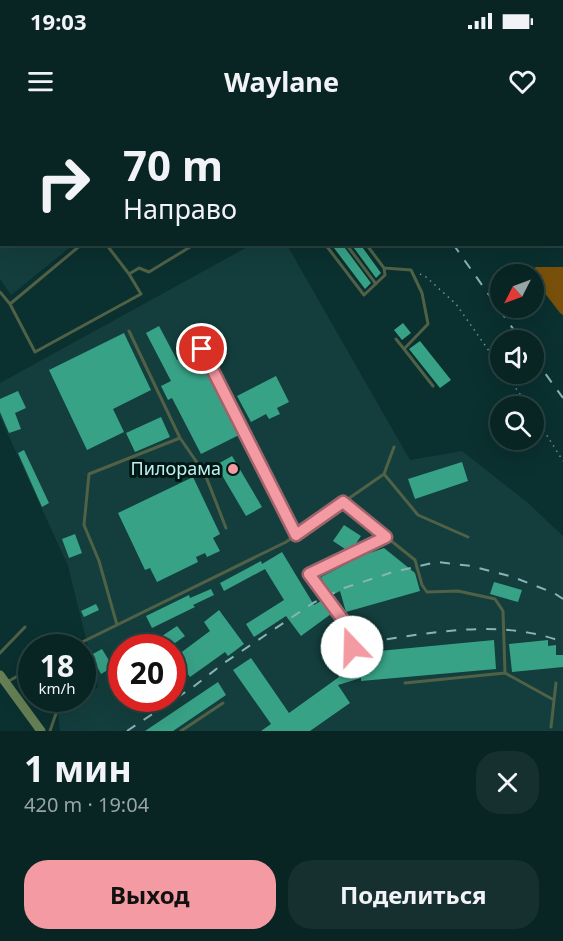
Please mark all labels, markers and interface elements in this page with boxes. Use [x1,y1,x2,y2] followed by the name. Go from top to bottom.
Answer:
[30,6,87,36] text: 19:03
[224,63,339,100] text: Waylane
[24,65,57,98] icon: menu
[506,65,539,98] icon: heart
[123,136,223,193] text: 70 m
[24,144,102,222] icon: right
[123,190,237,227] text: Направо
[490,264,544,318] north arrow
[490,264,544,450] map controls
[176,323,227,374] pin
[490,330,544,384] button: sound
[185,332,218,365] icon: arrive
[490,396,544,450] button: search
[131,456,221,480] place label: Пилорама
[226,462,240,476] marker: Пилорама
[320,615,384,679] position arrow
[108,634,186,712] speed limit sign: 20
[40,645,74,686] text: 18
[39,678,75,698] text: km/h
[24,744,132,793] text: 1 мин
[476,751,539,814] button: close
[24,791,149,818] text: 420 m · 19:04
[24,860,276,929] button: Выход
[288,860,539,929] button: Поделиться

